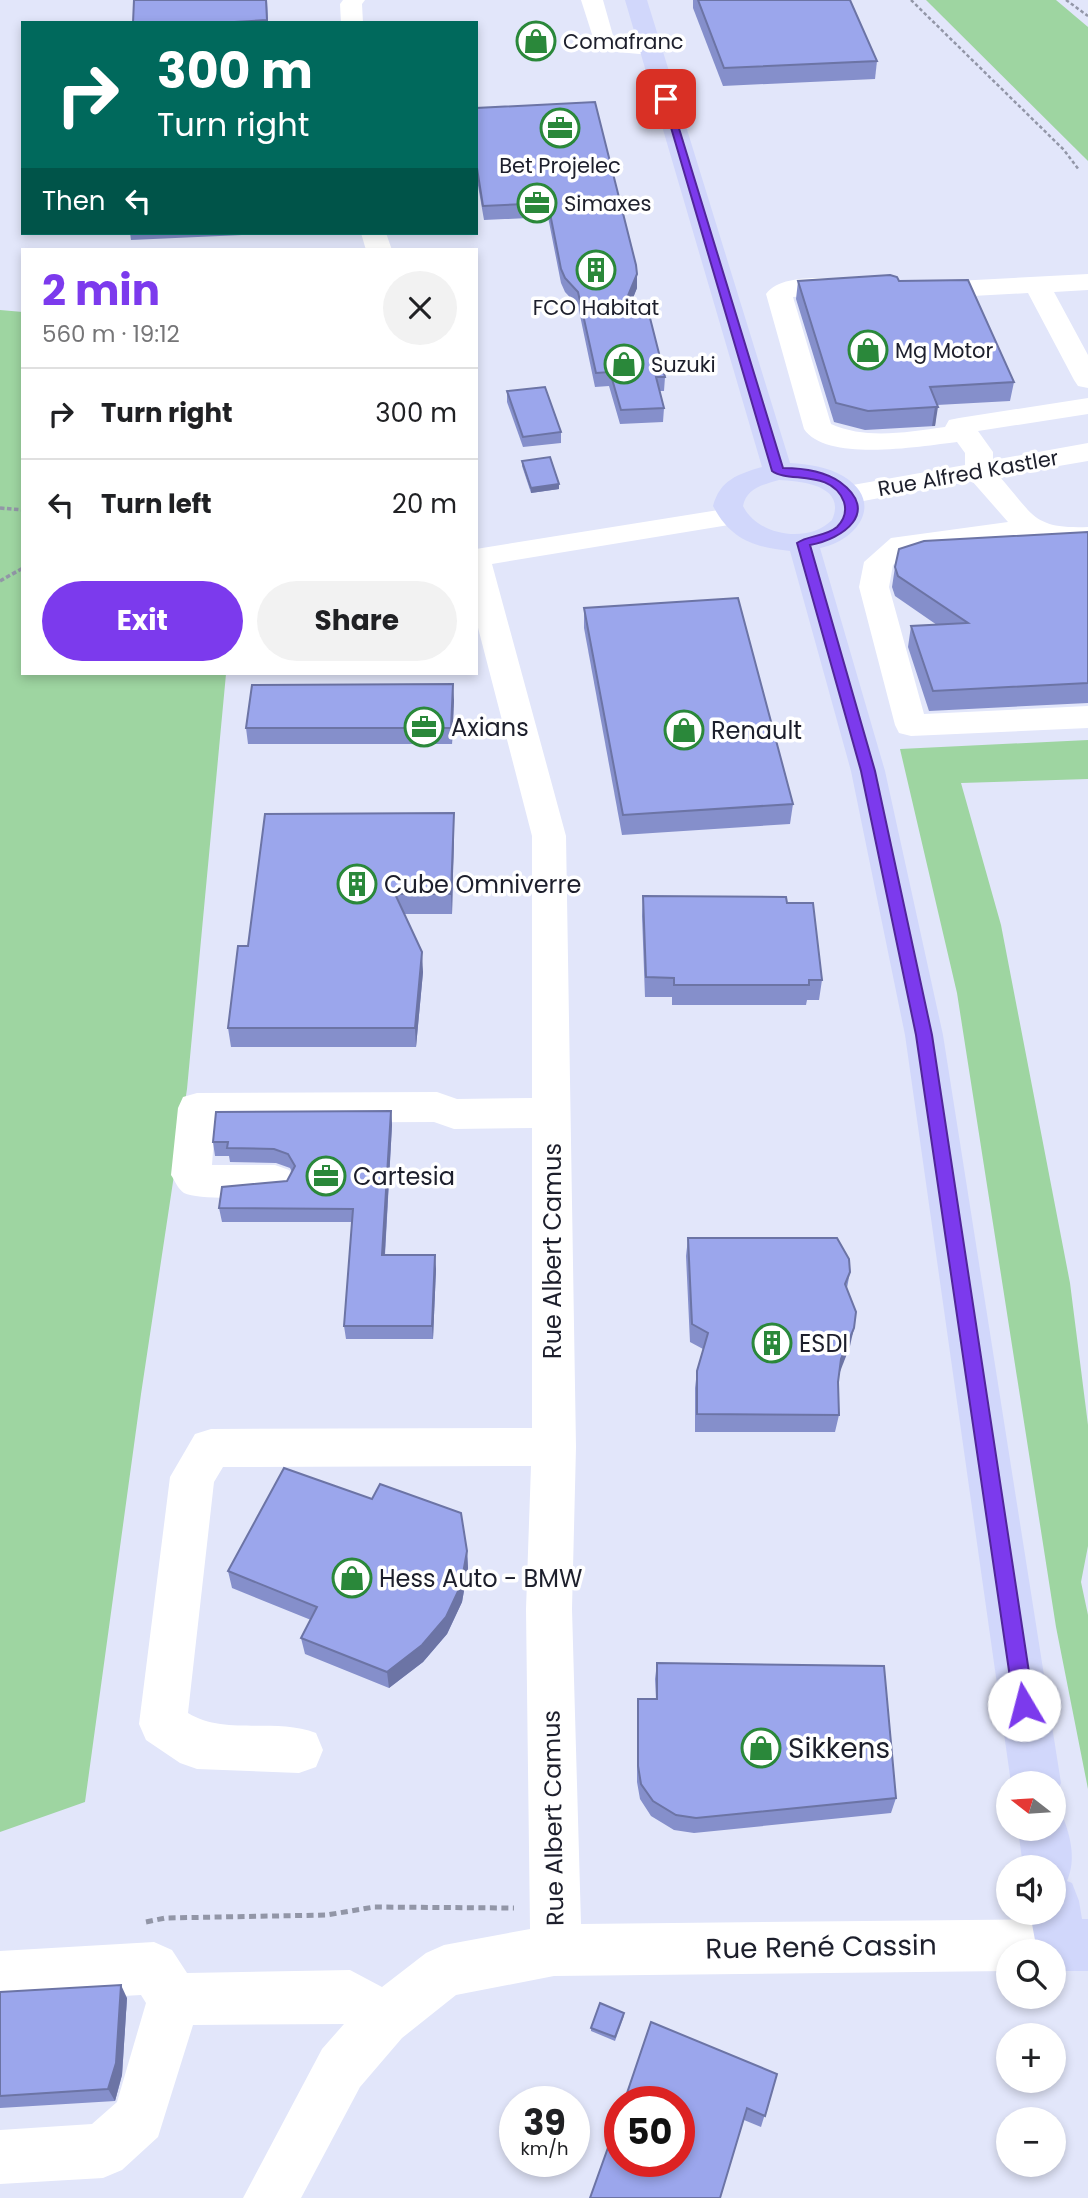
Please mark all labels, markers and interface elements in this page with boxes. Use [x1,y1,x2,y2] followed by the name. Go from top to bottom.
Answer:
[515,20,557,62] shop icon: Comafranc
[563,27,684,56] place label: Comafranc
[157,37,313,105] text: 300 m
[42,49,133,140] icon: right
[636,69,696,129] pin
[647,80,685,118] icon: arrive
[157,102,309,147] text: Turn right
[539,107,581,149] office icon: Bet Projelec
[499,151,621,180] place label: Bet Projelec
[119,182,157,220] icon: left
[516,182,558,224] office icon: Simaxes
[42,183,105,219] text: Then
[564,189,651,218] place label: Simaxes
[575,249,617,291] building icon: FCO Habitat
[42,261,160,320] text: 2 min
[383,271,457,345] button: close
[533,293,659,322] place label: FCO Habitat
[42,318,180,350] text: 560 m · 19:12
[847,329,889,371] shop icon: Mg Motor
[895,336,993,365] place label: Mg Motor
[603,343,645,385] shop icon: Suzuki
[651,350,716,379] place label: Suzuki
[42,395,80,433] icon: right
[101,395,233,431] text: Turn right
[375,395,457,431] text: 300 m
[875,443,1061,503] street label: Rue Alfred Kastler
[42,486,80,524] icon: left
[101,486,212,522] text: Turn left
[392,486,457,522] text: 20 m
[42,581,243,661] button: Exit
[257,581,457,661] button: Share
[403,706,445,748] office icon: Axians
[663,709,705,751] shop icon: Renault
[451,711,529,744] place label: Axians
[711,714,802,747] place label: Renault
[336,863,378,905] building icon: Cube Omniverre
[384,868,581,901] place label: Cube Omniverre
[536,1143,569,1359] street label: Rue Albert Camus
[305,1155,347,1197] office icon: Cartesia
[353,1160,455,1193] place label: Cartesia
[751,1322,793,1364] building icon: ESDI
[799,1327,848,1360] place label: ESDI
[331,1557,373,1599] shop icon: Hess Auto - BMW
[379,1562,582,1595] place label: Hess Auto - BMW
[987,1668,1061,1742] position arrow
[535,1710,571,1926] street label: Rue Albert Camus
[740,1727,782,1769] shop icon: Sikkens
[788,1729,890,1768] place label: Sikkens
[996,1771,1066,1841] north arrow
[996,1771,1066,2177] map controls
[996,1855,1066,1925] button: sound
[705,1925,937,1969] street label: Rue René Cassin
[996,1939,1066,2009] button: search
[996,2023,1066,2093] button: +
[604,2086,695,2177] speed limit sign: 50
[523,2098,566,2147] text: 39
[996,2107,1066,2177] button: −
[521,2136,568,2161] text: km/h

